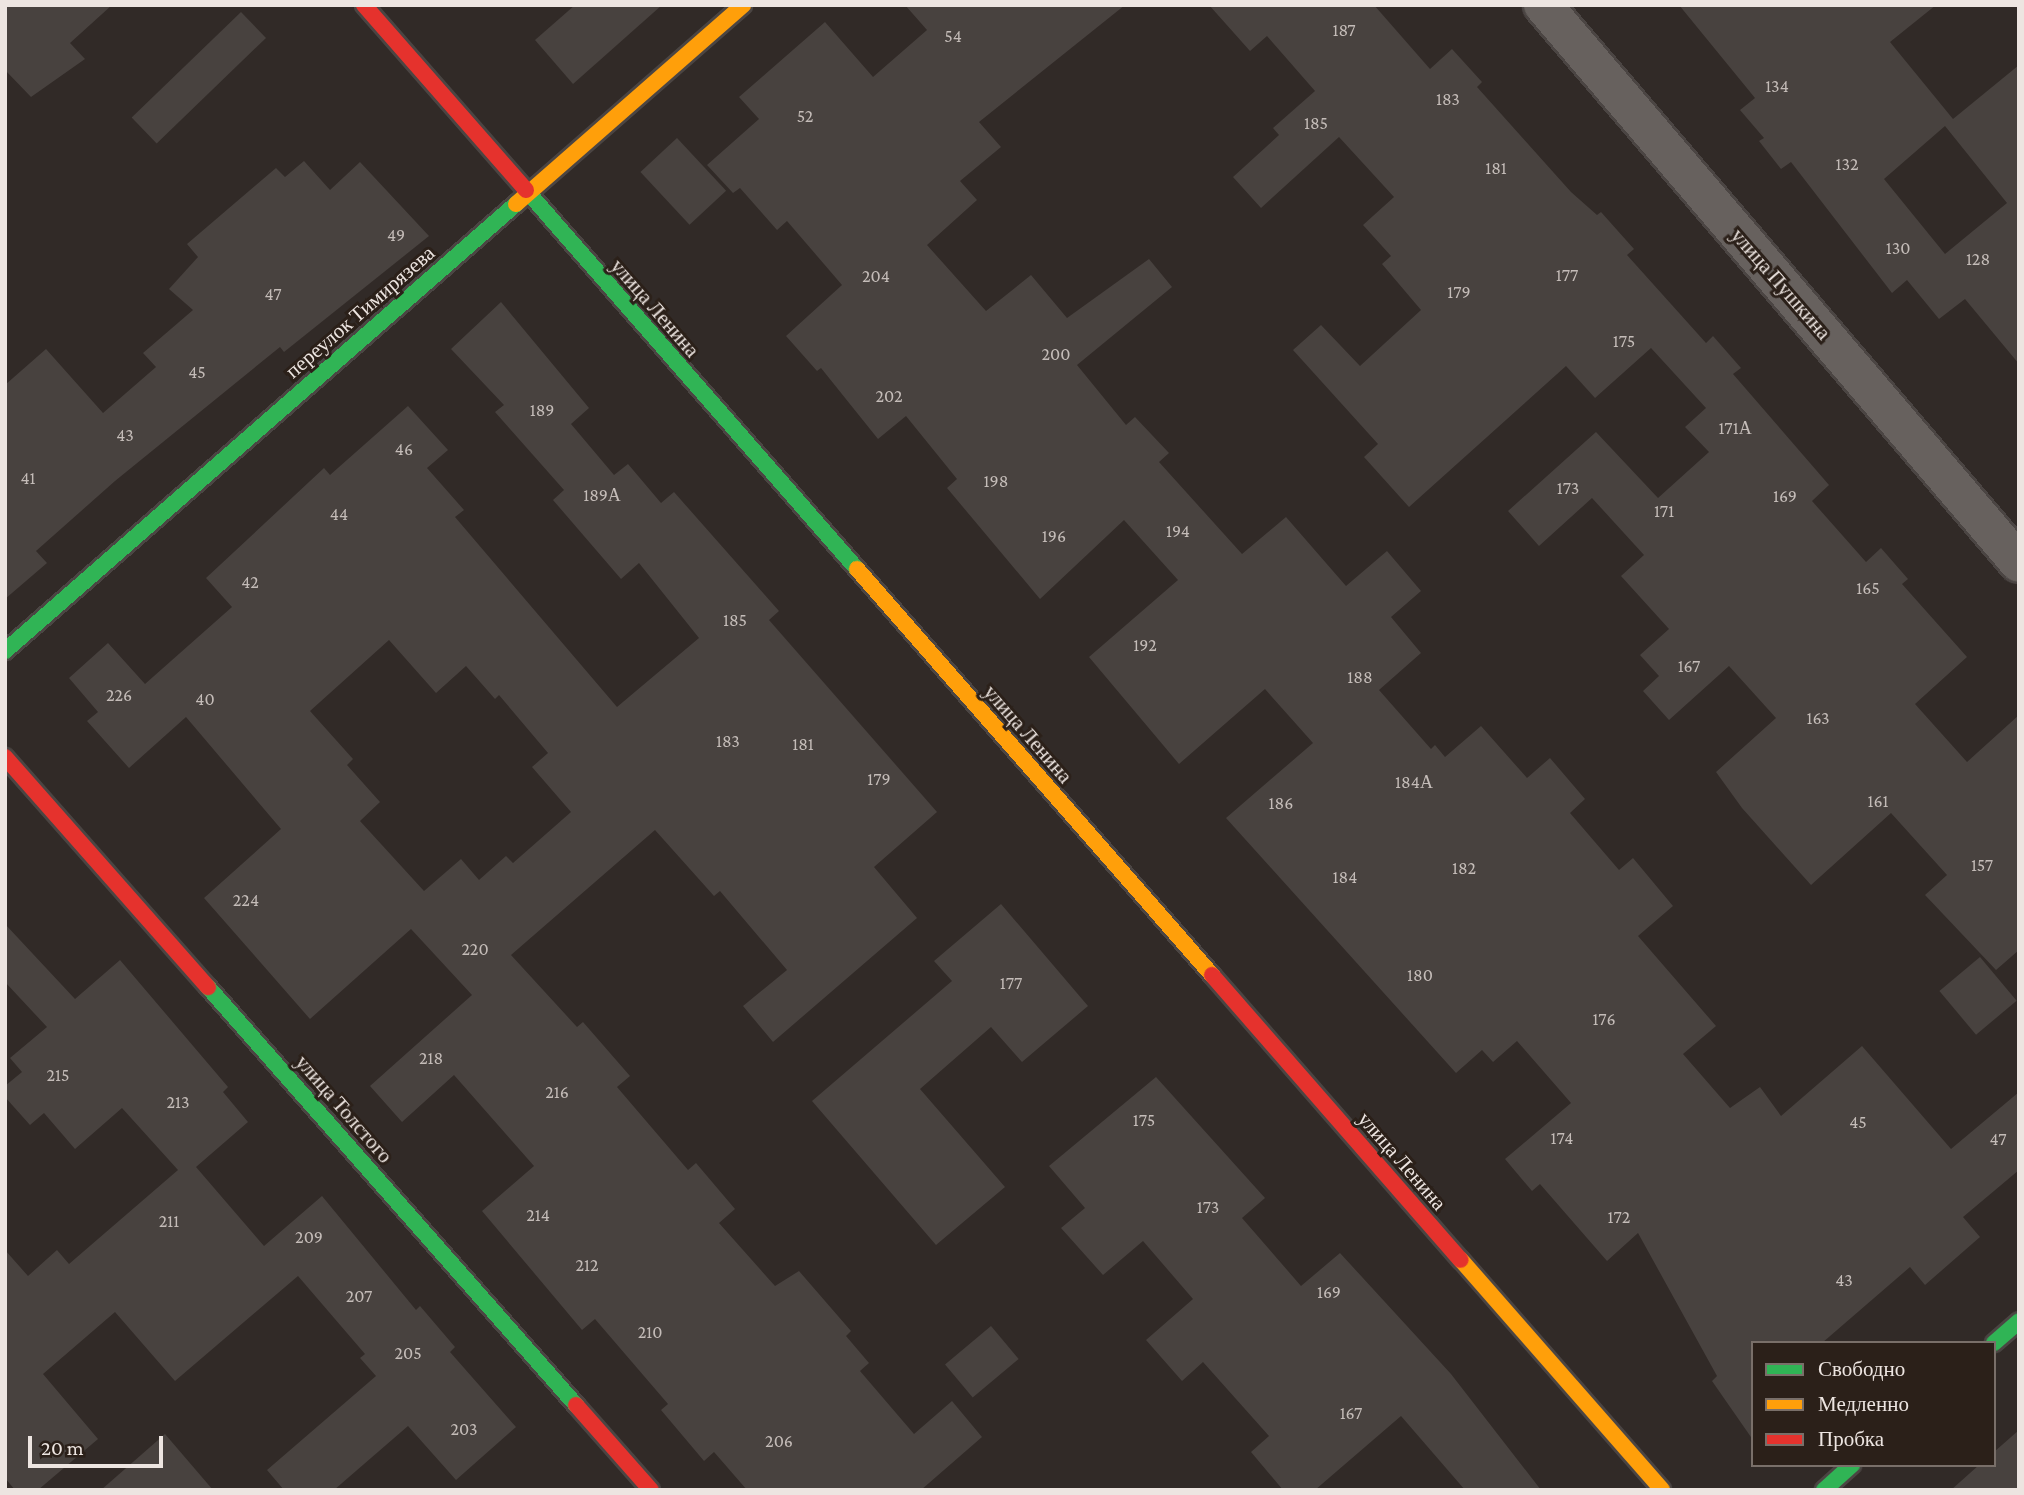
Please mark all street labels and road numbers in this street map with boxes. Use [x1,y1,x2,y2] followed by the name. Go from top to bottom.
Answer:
[1726,223,1836,345] street label: улица Пушкина
[280,240,440,384] street label: переулок Тимирязева
[605,254,705,362] street label: улица Ленина
[978,680,1078,788] street label: улица Ленина
[290,1050,398,1168] street label: улица Толстого
[1352,1107,1452,1215] street label: улица Ленина

